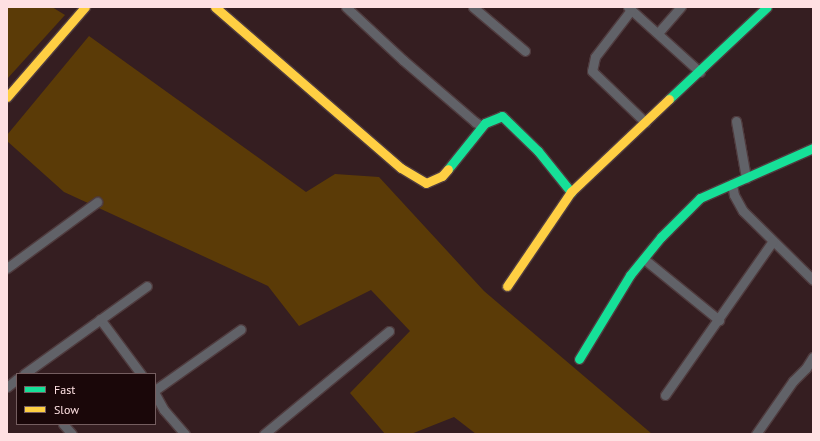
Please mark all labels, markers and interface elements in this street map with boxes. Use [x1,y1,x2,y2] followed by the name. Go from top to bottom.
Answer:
[16,373,156,425] legend
[54,382,75,397] text: Fast
[54,402,79,417] text: Slow

